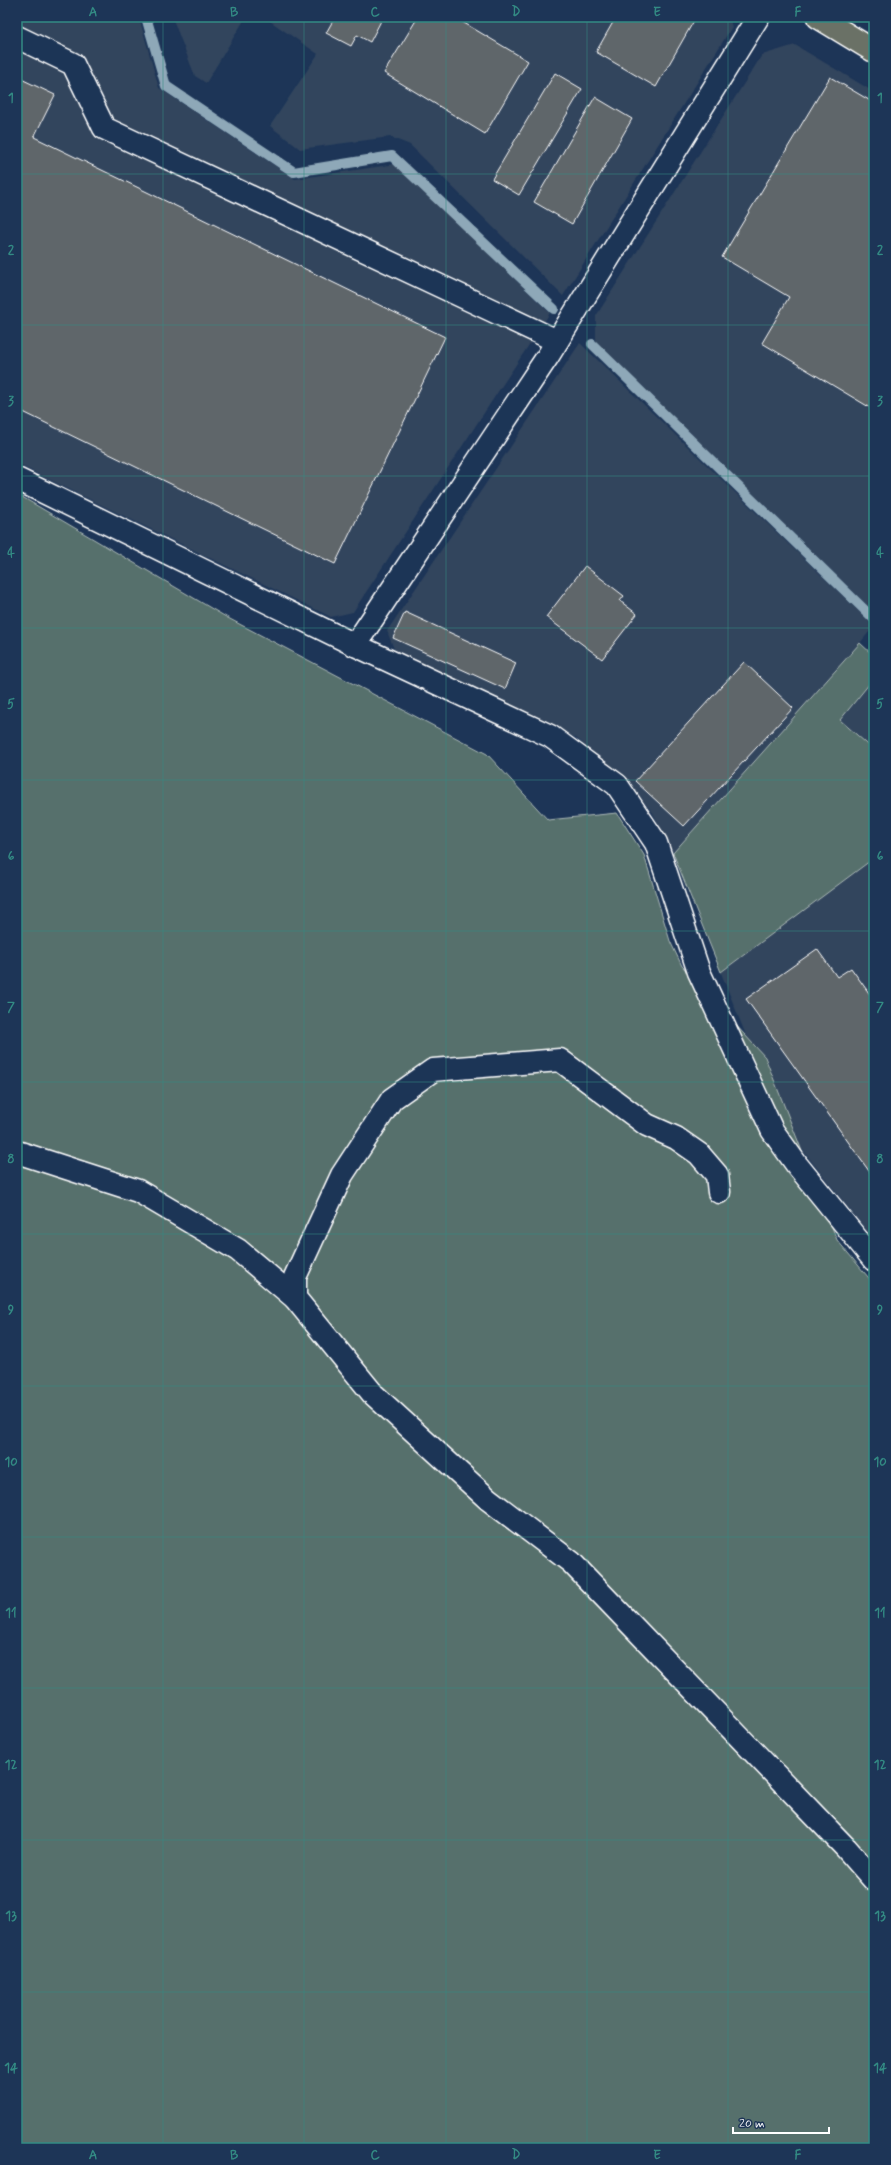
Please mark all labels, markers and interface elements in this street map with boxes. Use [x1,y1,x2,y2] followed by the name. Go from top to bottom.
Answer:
[89,4,97,21] text: A
[230,4,239,21] text: B
[370,4,380,21] text: C
[512,4,521,21] text: D
[653,4,661,21] text: E
[795,4,802,21] text: F
[8,90,14,107] text: 1
[877,90,883,107] text: 1
[8,242,15,259] text: 2
[877,242,884,259] text: 2
[8,393,14,410] text: 3
[877,393,883,410] text: 3
[7,545,15,562] text: 4
[876,545,884,562] text: 4
[7,696,15,713] text: 5
[876,696,884,713] text: 5
[8,848,15,865] text: 6
[877,848,884,865] text: 6
[7,999,15,1016] text: 7
[876,999,884,1016] text: 7
[7,1151,15,1168] text: 8
[876,1151,884,1168] text: 8
[8,1302,15,1319] text: 9
[877,1302,884,1319] text: 9
[4,1454,18,1471] text: 10
[873,1454,887,1471] text: 10
[5,1605,17,1622] text: 11
[874,1605,886,1622] text: 11
[5,1757,17,1774] text: 12
[874,1757,886,1774] text: 12
[5,1908,17,1925] text: 13
[874,1908,886,1925] text: 13
[4,2060,18,2077] text: 14
[873,2060,887,2077] text: 14
[733,2109,829,2135] scale bar
[739,2116,765,2132] text: 20 m
[89,2147,97,2164] text: A
[230,2147,239,2164] text: B
[370,2147,380,2164] text: C
[512,2147,521,2164] text: D
[653,2147,661,2164] text: E
[795,2147,802,2164] text: F

